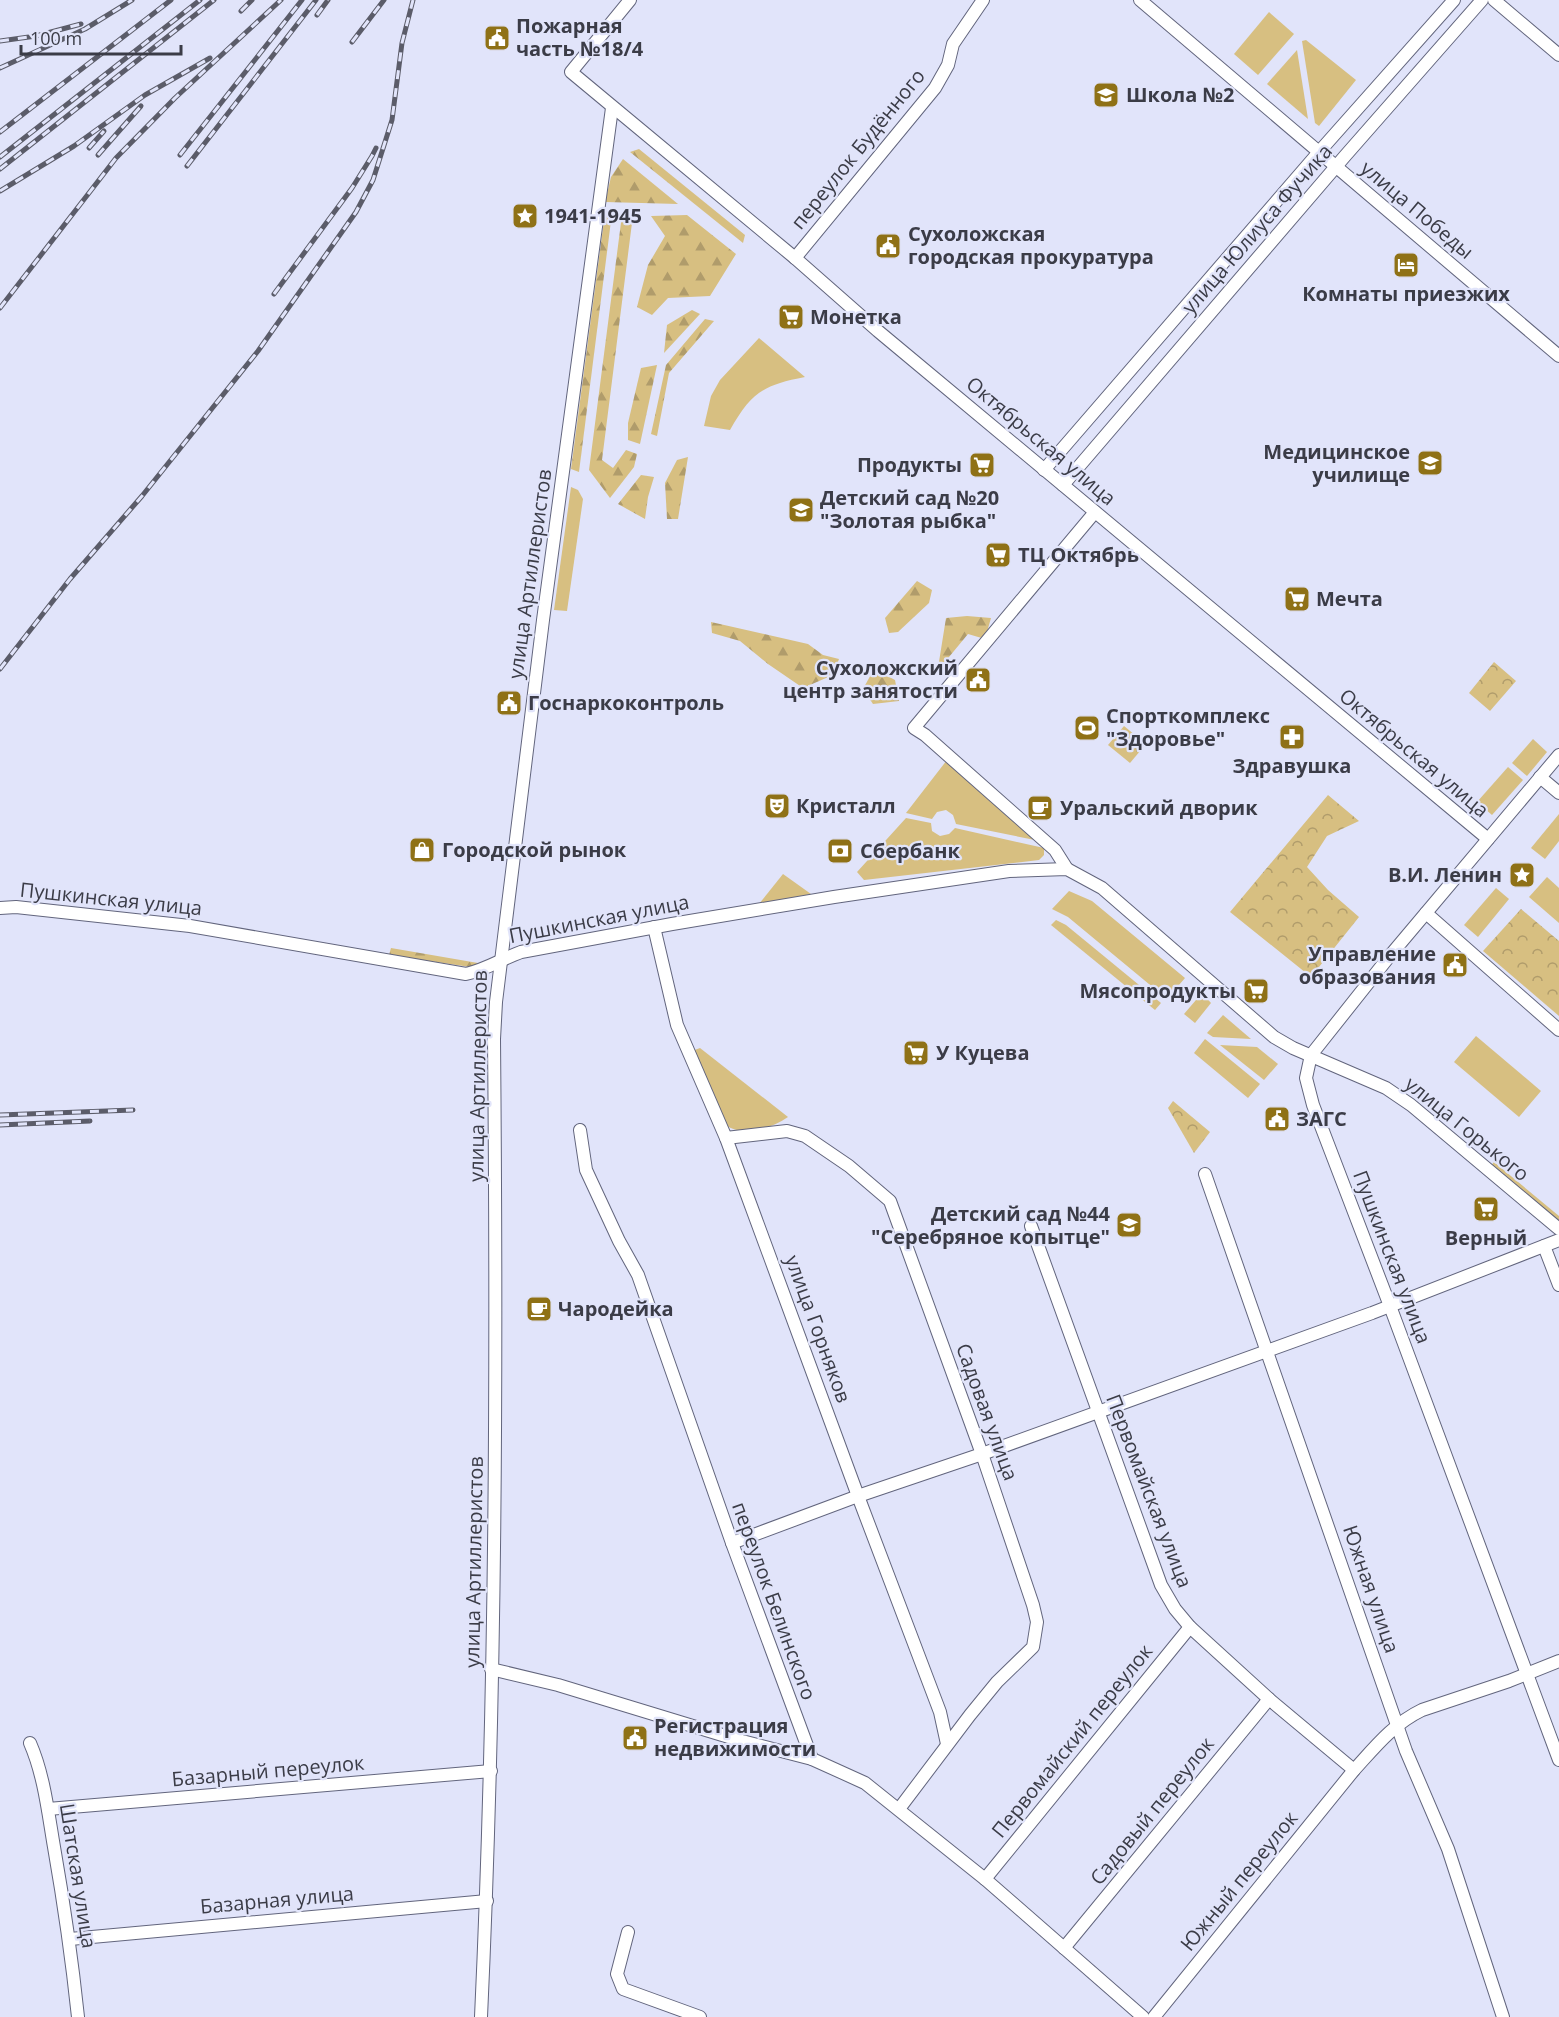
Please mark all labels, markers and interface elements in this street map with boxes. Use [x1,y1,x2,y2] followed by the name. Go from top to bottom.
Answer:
[516,12,644,62] place label: Пожарная часть №18/4
[21,18,182,56] scale bar
[482,23,512,53] public building icon: Пожарная часть №18/4
[30,26,82,50] text: 100 m
[784,63,931,235] street label: переулок Будённого
[1091,80,1121,110] school or university icon: Школа №2
[1126,81,1235,108] place label: Школа №2
[1175,138,1338,319] street label: улица Юлиуса Фучика
[1355,154,1479,265] street label: улица Победы
[510,201,540,231] place icon: 1941-1945
[544,202,642,229] place label: 1941-1945
[908,220,1154,270] place label: Сухоложская городская прокуратура
[873,231,903,261] public building icon: Сухоложская городская прокуратура
[1391,250,1421,280] hotel icon: Комнаты приезжих
[1302,280,1510,307] place label: Комнаты приезжих
[776,302,806,332] supermarket icon: Монетка
[810,303,902,330] place label: Монетка
[961,370,1122,511] street label: Октябрьская улица
[1263,438,1410,488] place label: Медицинское училище
[1415,448,1445,478] school or university icon: Медицинское училище
[967,450,997,480] supermarket icon: Продукты
[857,451,962,478] place label: Продукты
[501,467,558,681] street label: улица Артиллеристов
[820,484,999,534] place label: Детский сад №20 "Золотая рыбка"
[786,495,816,525] school or university icon: Детский сад №20 "Золотая рыбка"
[983,540,1013,570] supermarket icon: ТЦ Октябрь
[1018,541,1139,568] place label: ТЦ Октябрь
[1282,584,1312,614] supermarket icon: Мечта
[1316,585,1383,612] place label: Мечта
[783,654,958,704] place label: Сухоложский центр занятости
[963,665,993,695] public building icon: Сухоложский центр занятости
[1334,682,1495,823] street label: Октябрьская улица
[494,688,524,718] public building icon: Госнаркоконтроль
[528,689,724,716] place label: Госнаркоконтроль
[1106,702,1270,752] place label: Спорткомплекс "Здоровье"
[1072,713,1102,743] sports icon: Спорткомплекс "Здоровье"
[1277,722,1307,752] pharmacy icon: Здравушка
[1233,752,1351,779] place label: Здравушка
[762,791,792,821] theatre icon: Кристалл
[796,792,896,819] place label: Кристалл
[1025,793,1055,823] cafe icon: Уральский дворик
[1060,794,1258,821] place label: Уральский дворик
[407,835,437,865] shop icon: Городской рынок
[442,836,627,863] place label: Городской рынок
[825,836,855,866] bank icon: Сбербанк
[860,837,960,864] place label: Сбербанк
[1507,860,1537,890] place icon: В.И. Ленин
[1388,861,1502,888] place label: В.И. Ленин
[19,876,204,922] street label: Пушкинская улица
[506,888,691,949] street label: Пушкинская улица
[1299,940,1436,990] place label: Управление образования
[1440,950,1470,980] public building icon: Управление образования
[462,970,493,1182] street label: улица Артиллеристов
[1241,976,1271,1006] supermarket icon: Мясопродукты
[1079,977,1236,1004] place label: Мясопродукты
[901,1038,931,1068] supermarket icon: У Куцева
[936,1039,1030,1066] place label: У Куцева
[1400,1070,1535,1187] street label: улица Горького
[1262,1104,1292,1134] public building icon: ЗАГС
[1296,1105,1347,1132] place label: ЗАГС
[1347,1166,1438,1347] street label: Пушкинская улица
[1471,1194,1501,1224] supermarket icon: Верный
[871,1200,1111,1250] place label: Детский сад №44 "Серебряное копытце"
[1114,1210,1144,1240] school or university icon: Детский сад №44 "Серебряное копытце"
[1445,1224,1527,1251] place label: Верный
[779,1251,858,1406] street label: улица Горняков
[524,1294,554,1324] cafe icon: Чародейка
[558,1295,674,1322] place label: Чародейка
[950,1340,1025,1484] street label: Садовая улица
[1100,1390,1199,1591] street label: Первомайская улица
[458,1456,489,1668] street label: улица Артиллеристов
[726,1498,823,1704] street label: переулок Белинского
[1337,1521,1406,1656] street label: Южная улица
[985,1638,1159,1843] street label: Первомайский переулок
[654,1712,816,1762] place label: Регистрация недвижимости
[620,1723,650,1753] public building icon: Регистрация недвижимости
[1084,1731,1220,1890] street label: Садовый переулок
[171,1749,366,1792] street label: Базарный переулок
[54,1802,103,1950] street label: Шатская улица
[1174,1805,1304,1956] street label: Южный переулок
[199,1879,355,1920] street label: Базарная улица

